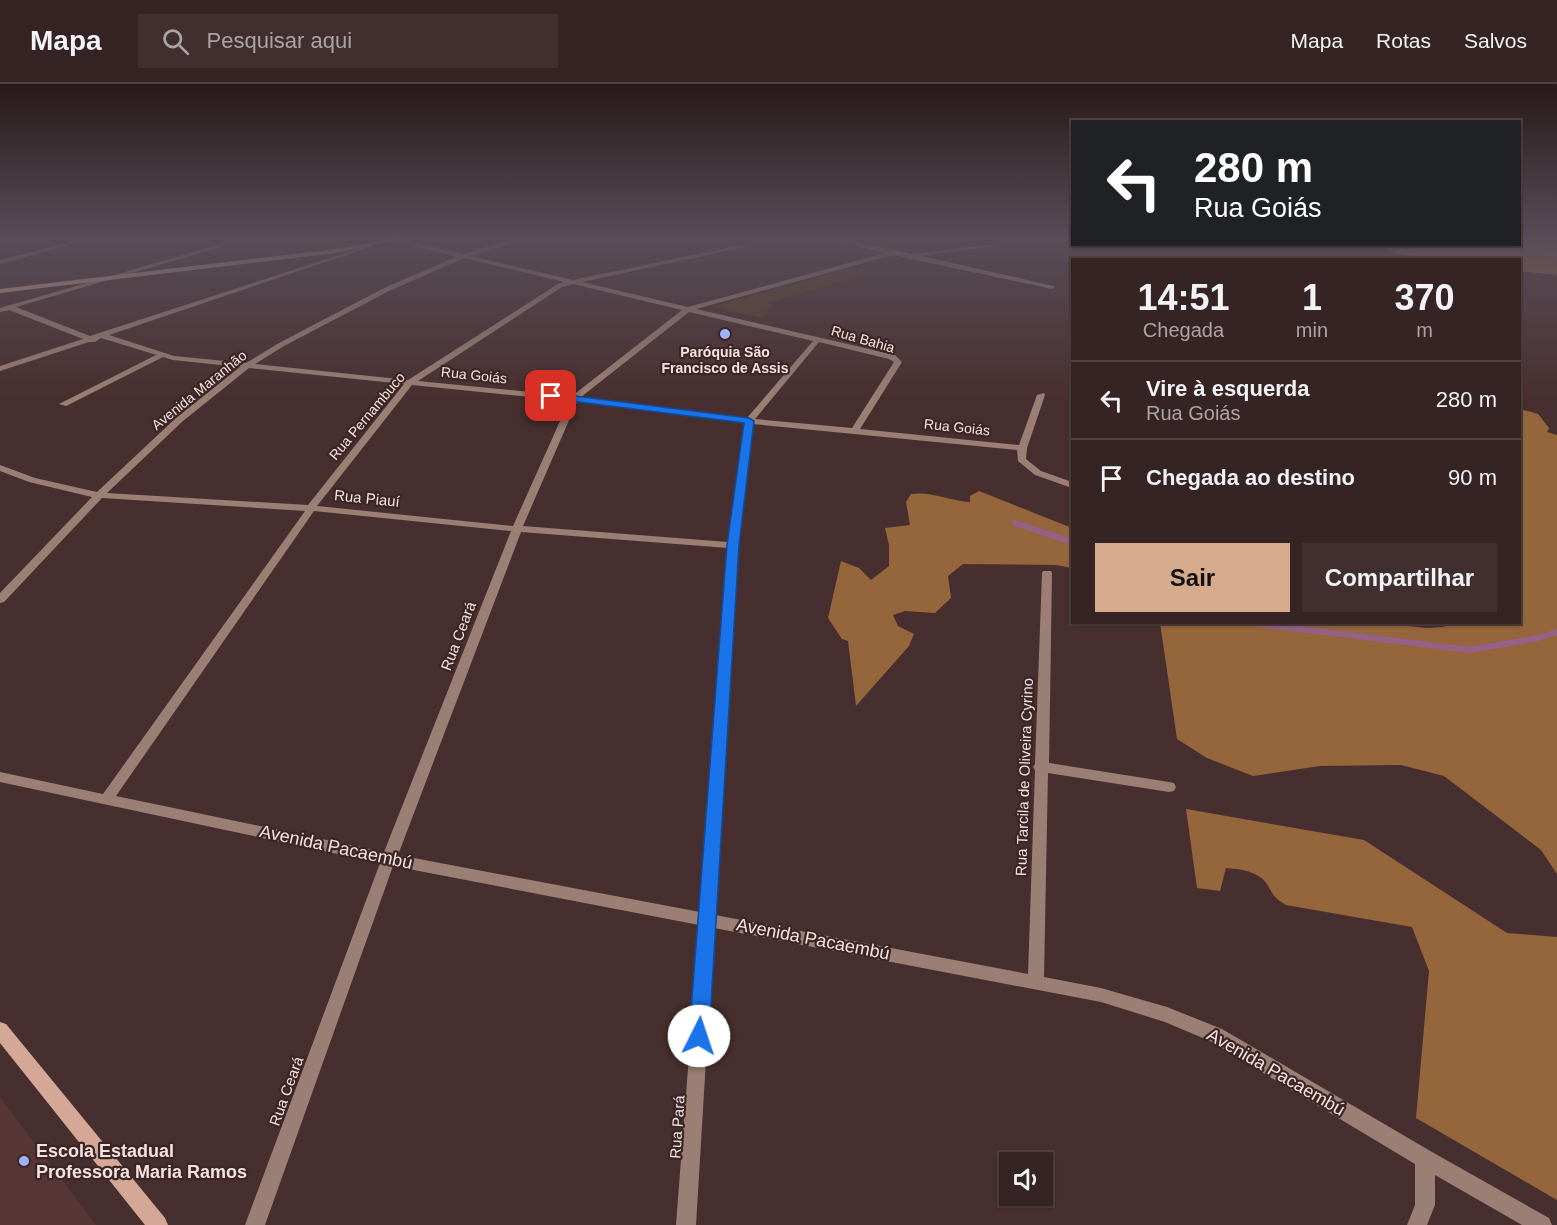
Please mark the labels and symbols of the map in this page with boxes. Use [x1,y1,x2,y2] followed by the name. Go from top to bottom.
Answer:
[829,322,897,356] street label: Rua Bahia
[718,327,732,341] marker: Paróquia São Francisco de Assis
[661,344,789,376] place label: Paróquia São Francisco de Assis
[148,347,250,433] street label: Avenida Maranhão
[440,364,508,386] street label: Rua Goiás
[326,369,408,463] street label: Rua Pernambuco
[525,370,576,421] pin
[923,416,991,438] street label: Rua Goiás
[333,486,401,510] street label: Rua Piauí
[437,598,479,673] street label: Rua Ceará
[1012,678,1036,876] street label: Rua Tarcila de Oliveira Cyrino
[258,821,414,873] street label: Avenida Pacaembú
[735,914,891,964] street label: Avenida Pacaembú
[667,1004,731,1068] position arrow
[1204,1024,1348,1120] street label: Avenida Pacaembú
[266,1053,307,1128] street label: Rua Ceará
[666,1094,688,1159] street label: Rua Pará
[36,1141,247,1182] place label: Escola Estadual Professora Maria Ramos
[17,1154,31,1168] marker: Escola Estadual Professora Maria Ramos

